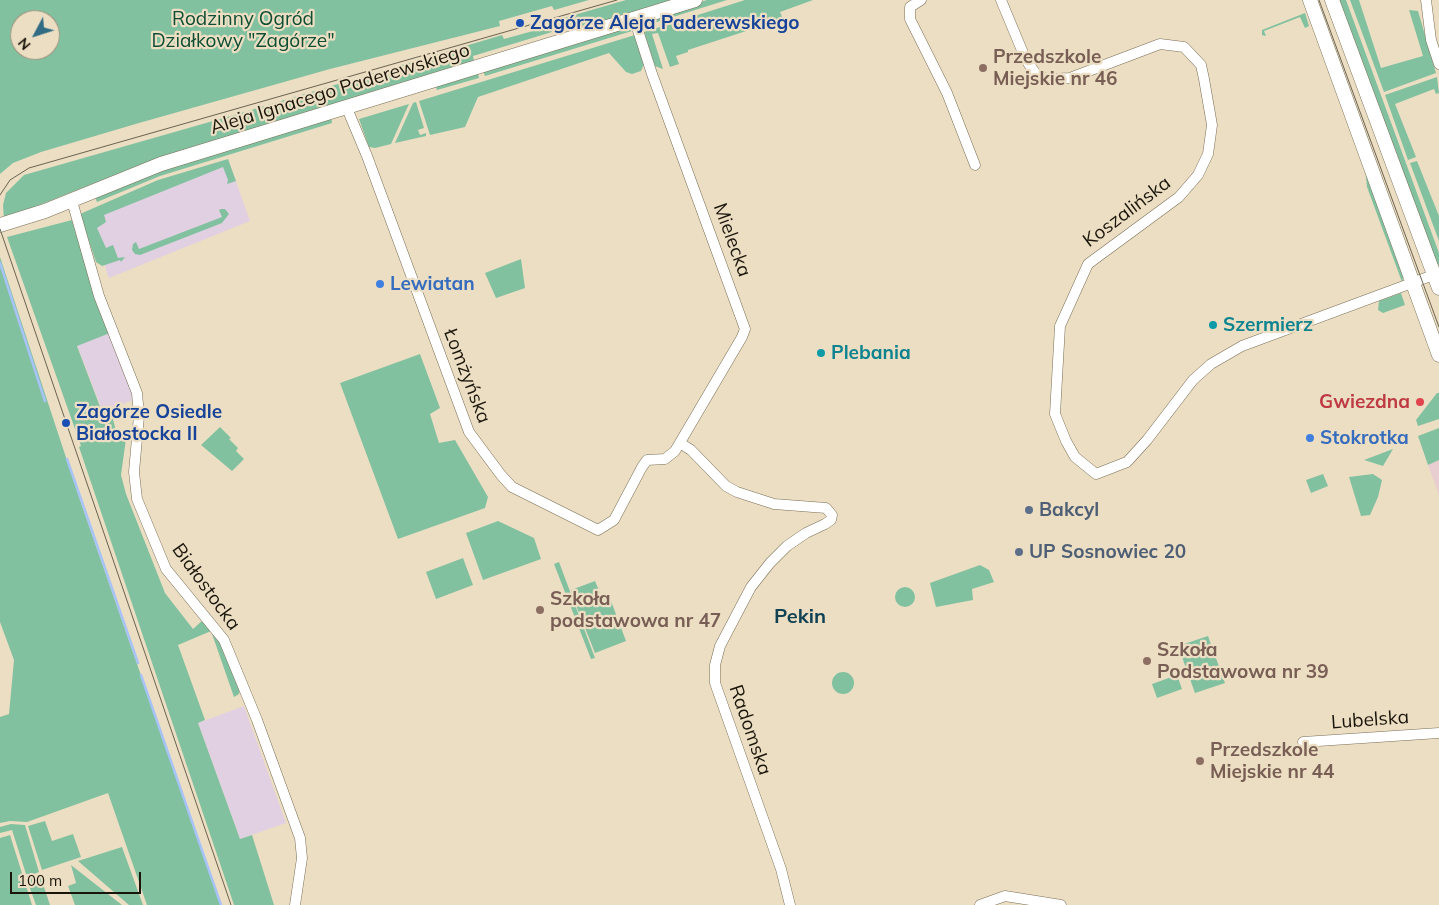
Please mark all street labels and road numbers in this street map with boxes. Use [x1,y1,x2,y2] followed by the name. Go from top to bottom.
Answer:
[207,39,473,139] street label: Aleja Ignacego Paderewskiego
[1079,172,1175,252] street label: Koszalińska
[708,200,756,280] street label: Mielecka
[439,326,495,426] street label: Łomżyńska
[167,539,245,635] street label: Białostocka
[724,682,776,778] street label: Radomska
[1330,706,1410,734] street label: Lubelska

